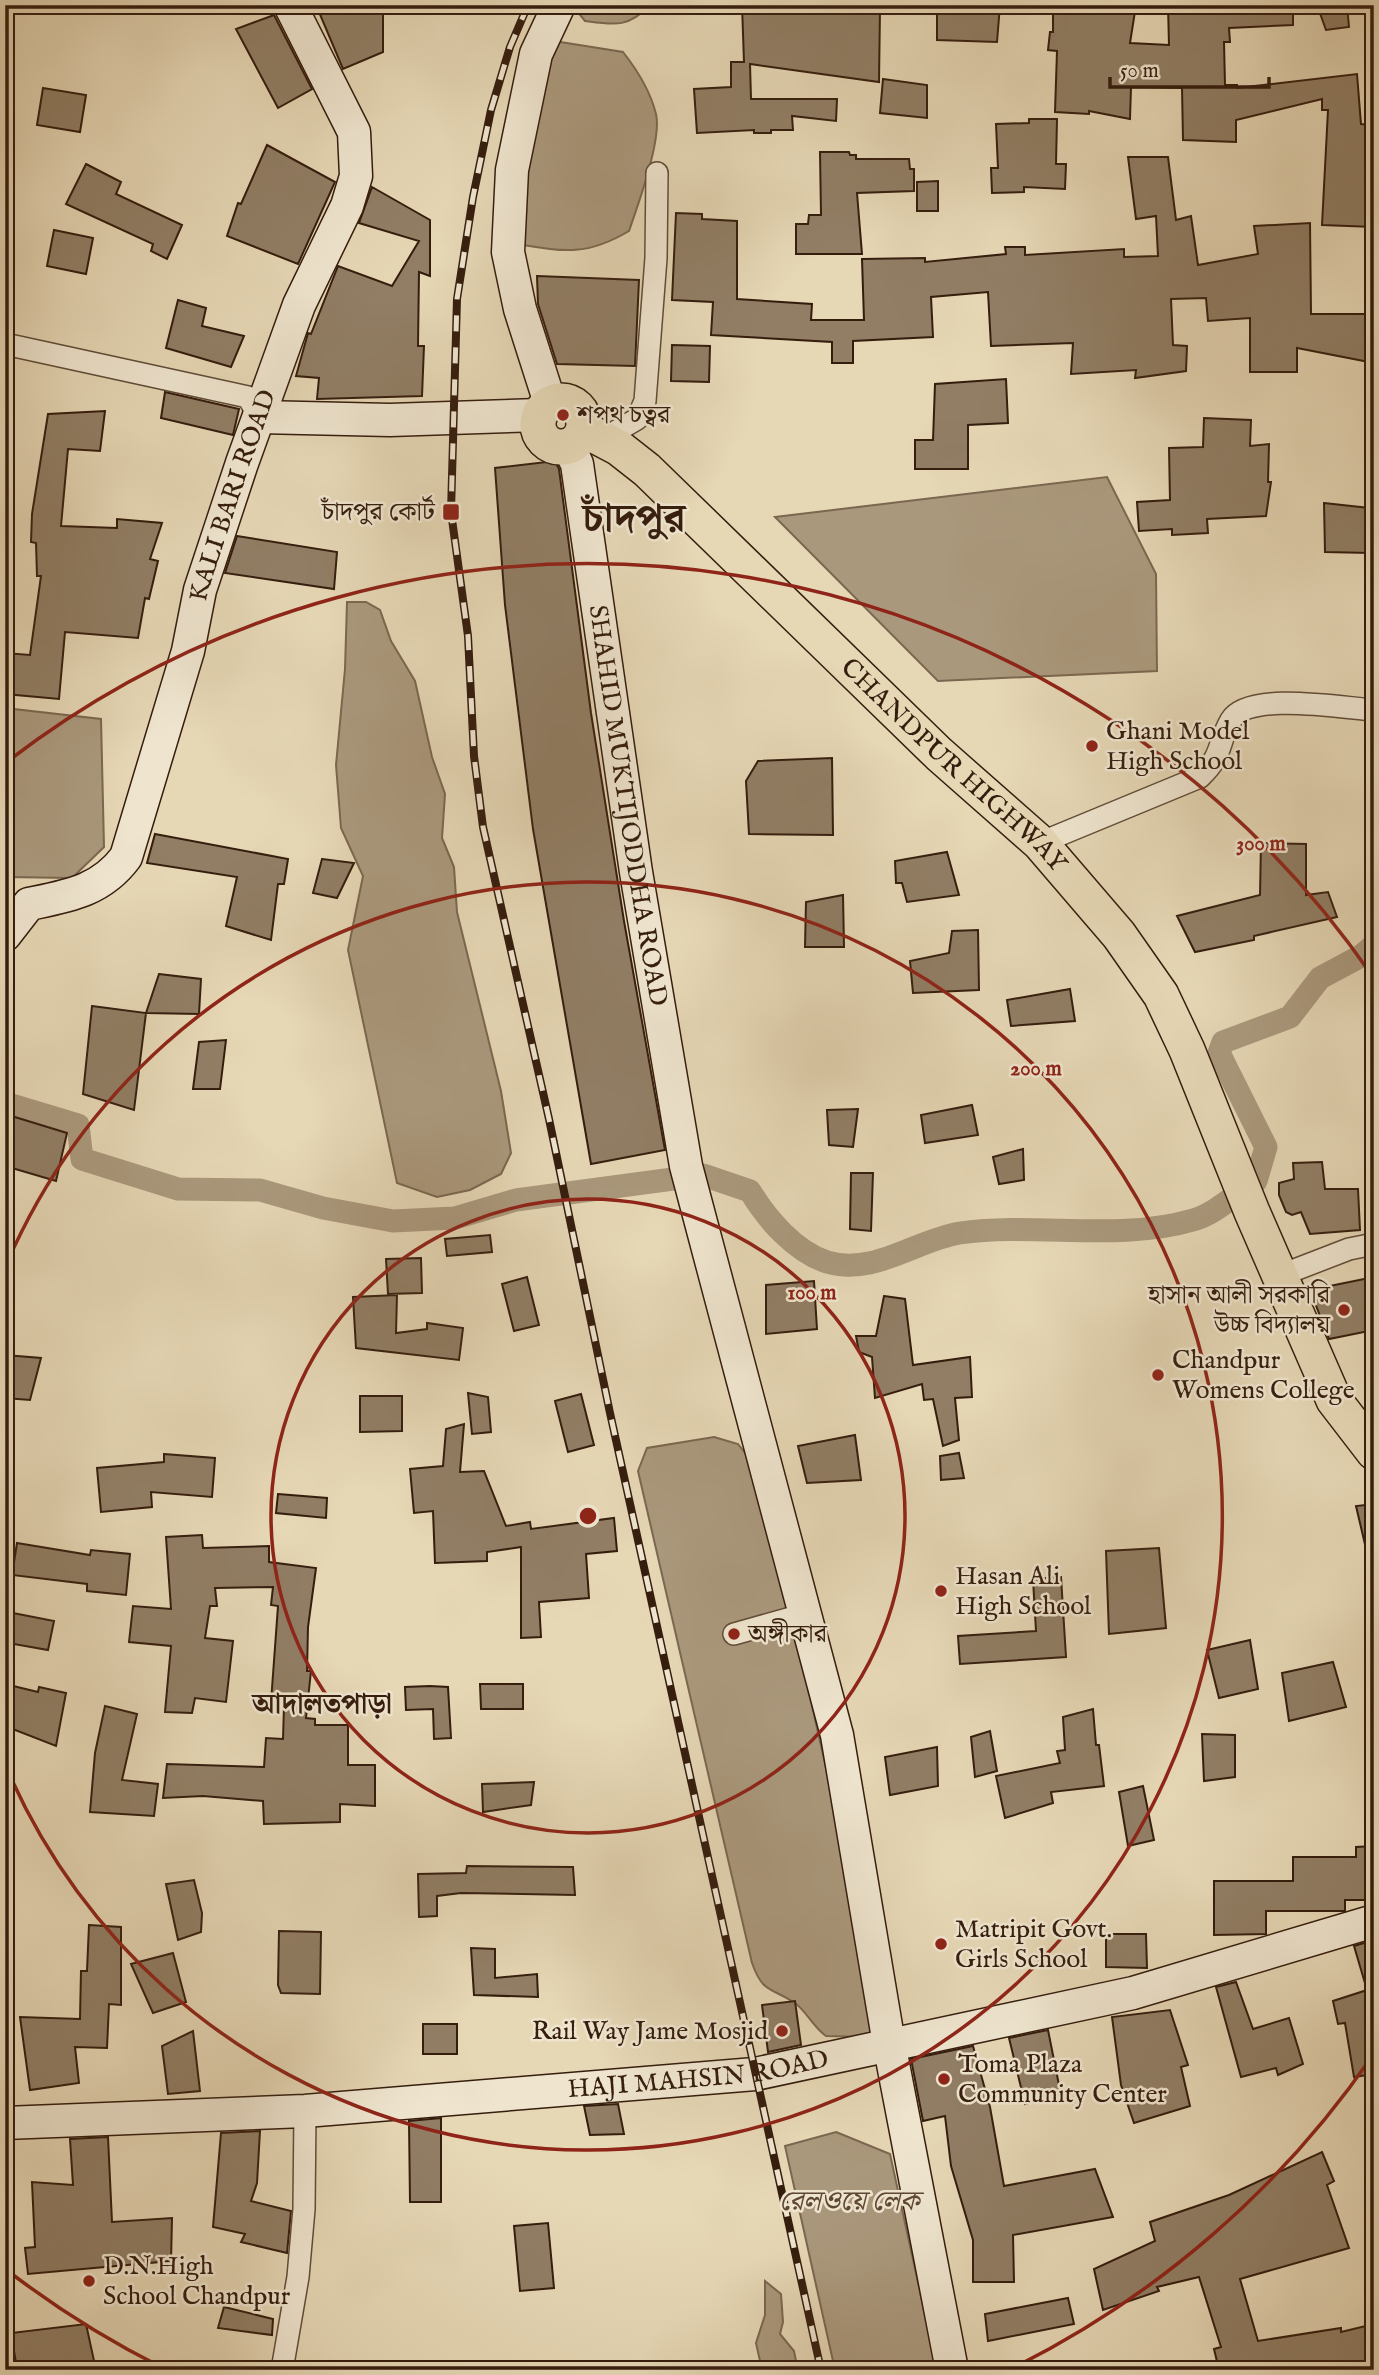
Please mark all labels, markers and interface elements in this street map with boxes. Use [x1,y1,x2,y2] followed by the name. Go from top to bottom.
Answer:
[1110,46,1269,90] scale bar
[1120,58,1159,85] text: 50 m
[182,385,284,604] street label: KALI BARI ROAD
[576,399,672,432] place label: শপথ চত্বর
[555,407,571,423] marker: শপথ চত্বর
[580,494,688,546] district label: চাঁদপুর
[320,495,436,529] place label: চাঁদপুর কোর্ট
[441,502,461,522] marker: চাঁদপুর কোর্ট
[581,603,675,1009] street label: SHAHID MUKTIJODDHA ROAD
[834,651,1075,880] street label: CHANDPUR HIGHWAY
[1106,715,1250,778] place label: Ghani Model High School
[1084,738,1100,754] marker: Ghani Model High School
[1236,831,1286,858] text: 300 m
[1010,1056,1062,1083] text: 200 m
[1147,1279,1332,1342] place label: হাসান আলী সরকারি উচ্চ বিদ্যালয়
[787,1280,837,1307] text: 100 m
[1336,1302,1352,1318] marker: হাসান আলী সরকারি উচ্চ বিদ্যালয়
[1172,1344,1355,1407] place label: Chandpur Womens College
[1150,1367,1166,1383] marker: Chandpur Womens College
[576,1504,600,1528] centre of rings
[955,1560,1092,1623] place label: Hasan Ali High School
[933,1583,949,1599] marker: Hasan Ali High School
[747,1618,829,1651] place label: অঙ্গীকার
[726,1626,742,1642] marker: অঙ্গীকার
[251,1688,392,1723] district label: আদালতপাড়া
[955,1913,1112,1976] place label: Matripit Govt. Girls School
[933,1936,949,1952] marker: Matripit Govt. Girls School
[532,2015,768,2048] place label: Rail Way Jame Mosjid
[774,2023,790,2039] marker: Rail Way Jame Mosjid
[566,2042,831,2106] street label: HAJI MAHSIN ROAD
[958,2048,1167,2111] place label: Toma Plaza Community Center
[936,2071,952,2087] marker: Toma Plaza Community Center
[779,2185,925,2220] water label: রেলওয়ে লেক
[103,2250,291,2313] place label: D.N.High School Chandpur
[81,2273,97,2289] marker: D.N.High School Chandpur

